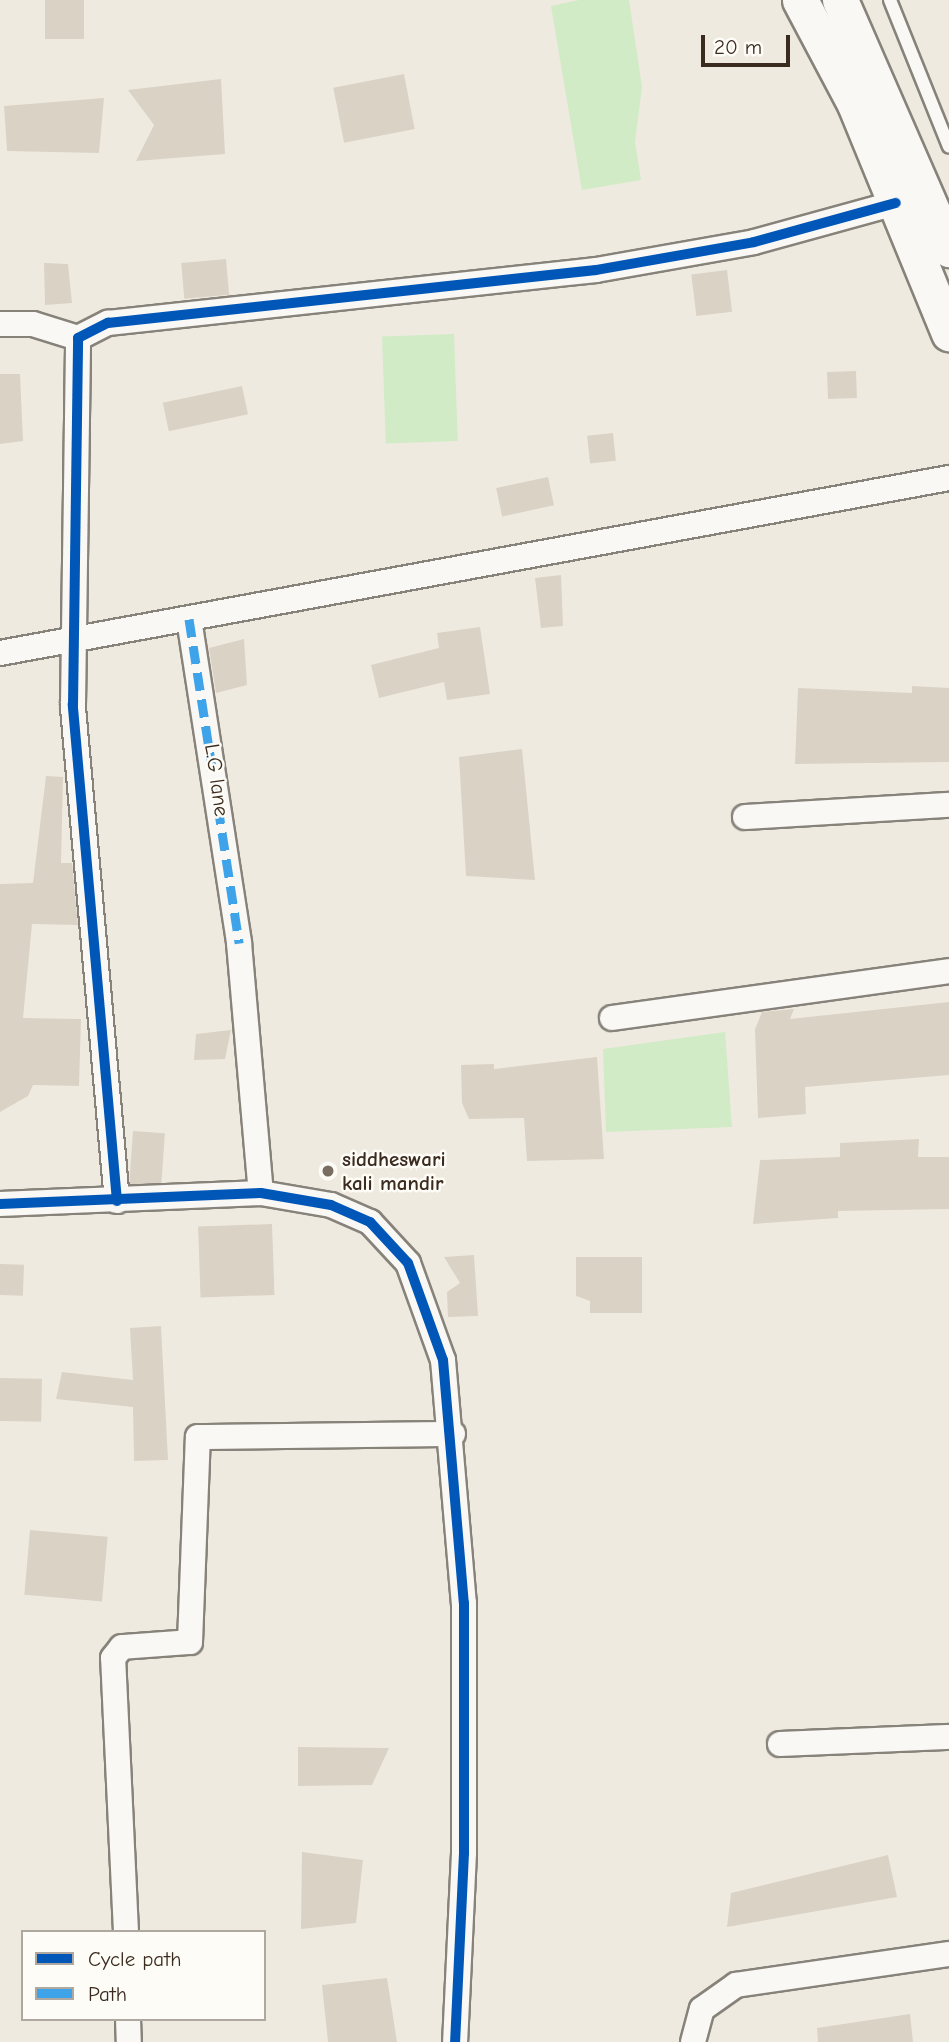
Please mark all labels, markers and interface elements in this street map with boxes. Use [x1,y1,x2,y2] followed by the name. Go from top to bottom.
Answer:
[704,21,793,65] scale bar
[714,35,762,59] text: 20 m
[199,742,235,818] street label: L.G lane
[342,1146,446,1196] place label: siddheswari kali mandir
[320,1163,336,1179] marker: siddheswari kali mandir
[21,1930,266,2021] legend
[88,1947,181,1971] text: Cycle path
[88,1982,127,2006] text: Path

